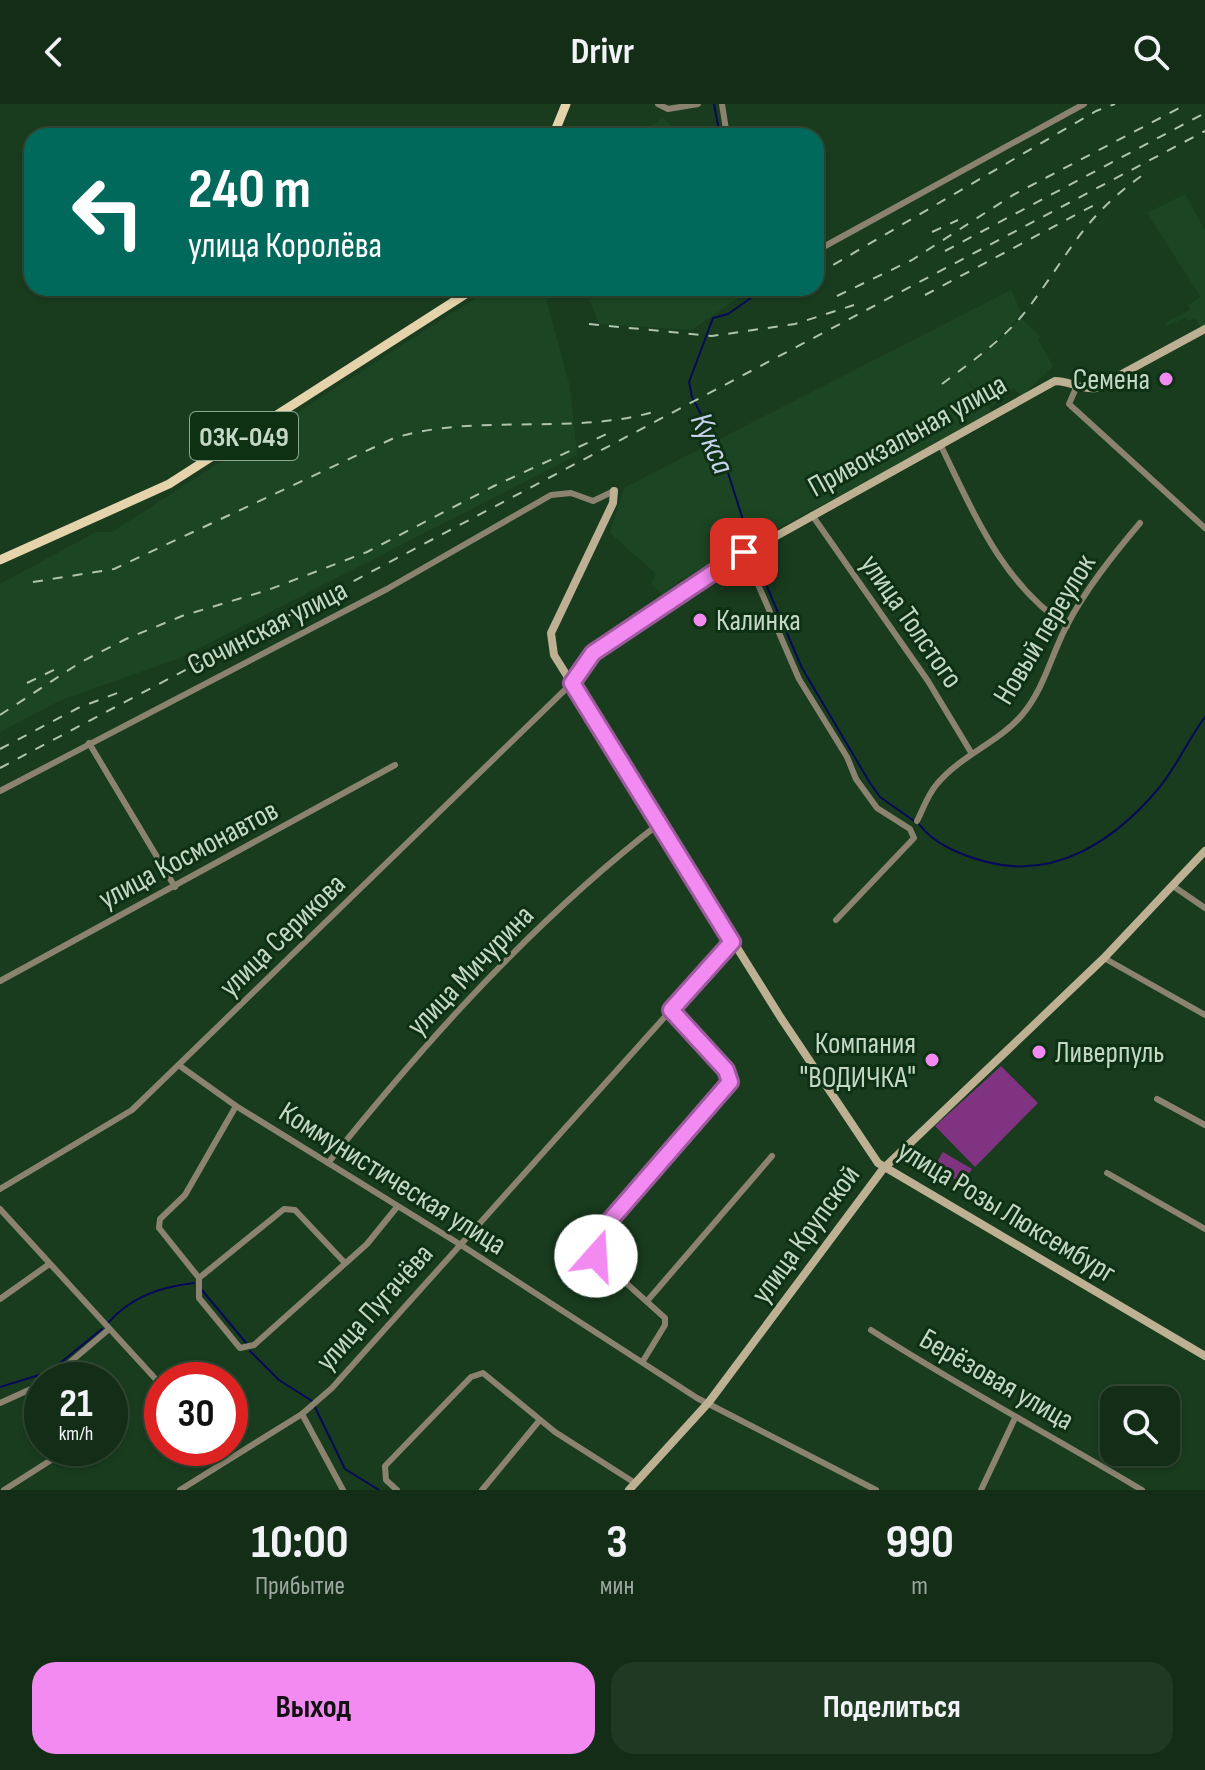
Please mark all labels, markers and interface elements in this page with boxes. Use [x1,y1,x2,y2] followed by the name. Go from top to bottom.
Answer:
[32,30,76,74] icon: back
[1129,30,1173,74] icon: search
[571,31,634,74] text: Drivr
[188,157,311,224] text: 240 m
[56,160,160,264] icon: left
[188,225,382,268] text: улица Королёва
[1073,362,1150,398] place label: Семена
[802,366,1013,505] street label: Привокзальная улица
[1157,370,1175,388] marker: Семена
[681,407,742,480] water label: Кукса
[190,412,298,460] road number: 03К-049
[710,518,778,586] pin
[722,530,766,574] icon: arrive
[986,547,1104,711] street label: Новый переулок
[852,548,970,695] street label: улица Толстого
[182,572,353,684] street label: Сочинская улица
[716,603,801,639] place label: Калинка
[691,611,709,629] marker: Калинка
[93,792,284,917] street label: улица Космонавтов
[212,867,353,1005] street label: улица Серикова
[400,898,542,1043] street label: улица Мичурина
[800,1026,916,1096] place label: Компания "ВОДИЧКА"
[1055,1035,1165,1071] place label: Ливерпуль
[1030,1043,1048,1061] marker: Ливерпуль
[923,1051,941,1069] marker: Компания "ВОДИЧКА"
[272,1094,513,1263] street label: Коммунистическая улица
[891,1133,1122,1291] street label: улица Розы Люксембург
[744,1159,868,1311] street label: улица Крупской
[554,1214,638,1298] position arrow
[308,1237,441,1379] street label: улица Пугачёва
[913,1321,1080,1439] street label: Берёзовая улица
[144,1362,248,1466] speed limit sign: 30
[59,1380,93,1428] text: 21
[1100,1386,1180,1466] map controls
[1100,1386,1180,1466] button: search
[59,1422,93,1446] text: km/h
[251,1514,349,1571] text: 10:00
[606,1514,628,1571] text: 3
[885,1514,954,1571] text: 990
[255,1571,345,1602] text: Прибытие
[600,1571,634,1602] text: мин
[911,1571,928,1602] text: m
[32,1662,595,1754] button: Выход
[611,1662,1173,1754] button: Поделиться

